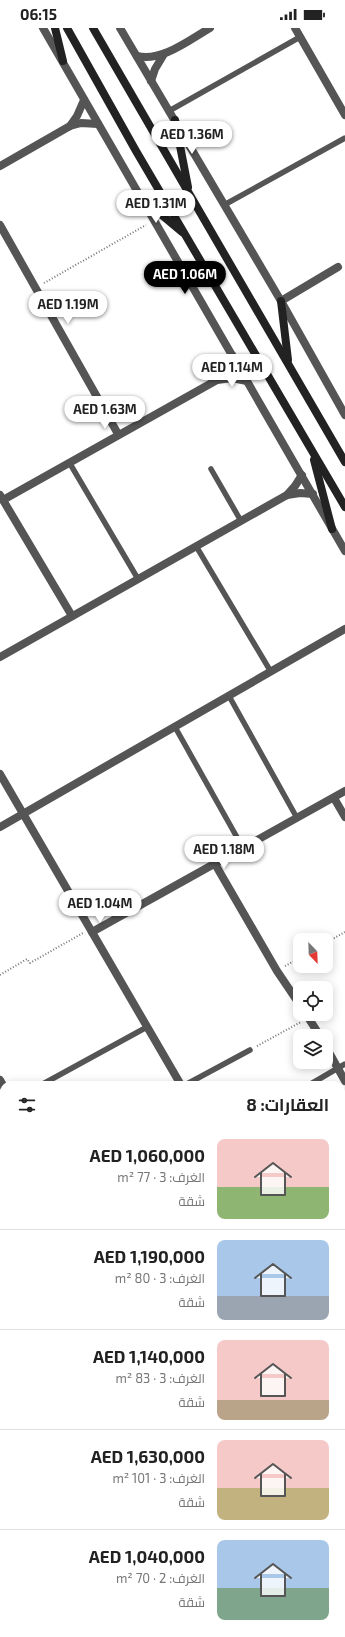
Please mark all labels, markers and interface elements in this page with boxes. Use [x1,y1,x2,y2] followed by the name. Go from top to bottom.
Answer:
[20,5,57,23] text: 06:15
[146,121,238,155] pin: AED 1.36M
[160,126,224,142] text: AED 1.36M
[110,190,202,224] pin: AED 1.31M
[125,195,187,211] text: AED 1.31M
[139,261,231,295] pin: AED 1.06M
[153,266,217,282] text: AED 1.06M
[22,291,114,325] pin: AED 1.19M
[37,296,99,312] text: AED 1.19M
[186,354,278,388] pin: AED 1.14M
[201,359,263,375] text: AED 1.14M
[59,396,151,430] pin: AED 1.63M
[73,401,137,417] text: AED 1.63M
[178,836,270,870] pin: AED 1.18M
[193,841,255,857] text: AED 1.18M
[54,890,146,924] pin: AED 1.04M
[68,895,132,911] text: AED 1.04M
[293,933,333,973] north arrow
[293,933,333,1069] map controls
[293,981,333,1021] button: locate
[293,1029,333,1069] button: layers
[16,1094,38,1116] icon: filters
[246,1094,329,1114] text: العقارات: 8
[90,1145,205,1165] text: AED 1,060,000
[249,1155,297,1203] icon: home
[117,1169,205,1185] text: الغرف: 3 · 77 m²
[178,1193,205,1209] text: شقة
[94,1246,205,1266] text: AED 1,190,000
[249,1256,297,1304] icon: home
[115,1270,205,1286] text: الغرف: 3 · 80 m²
[178,1294,205,1310] text: شقة
[93,1346,205,1366] text: AED 1,140,000
[249,1356,297,1404] icon: home
[115,1370,205,1386] text: الغرف: 3 · 83 m²
[178,1394,205,1410] text: شقة
[91,1446,205,1466] text: AED 1,630,000
[249,1456,297,1504] icon: home
[112,1470,205,1486] text: الغرف: 3 · 101 m²
[178,1494,205,1510] text: شقة
[89,1546,205,1566] text: AED 1,040,000
[249,1556,297,1604] icon: home
[116,1570,205,1586] text: الغرف: 2 · 70 m²
[178,1594,205,1610] text: شقة

